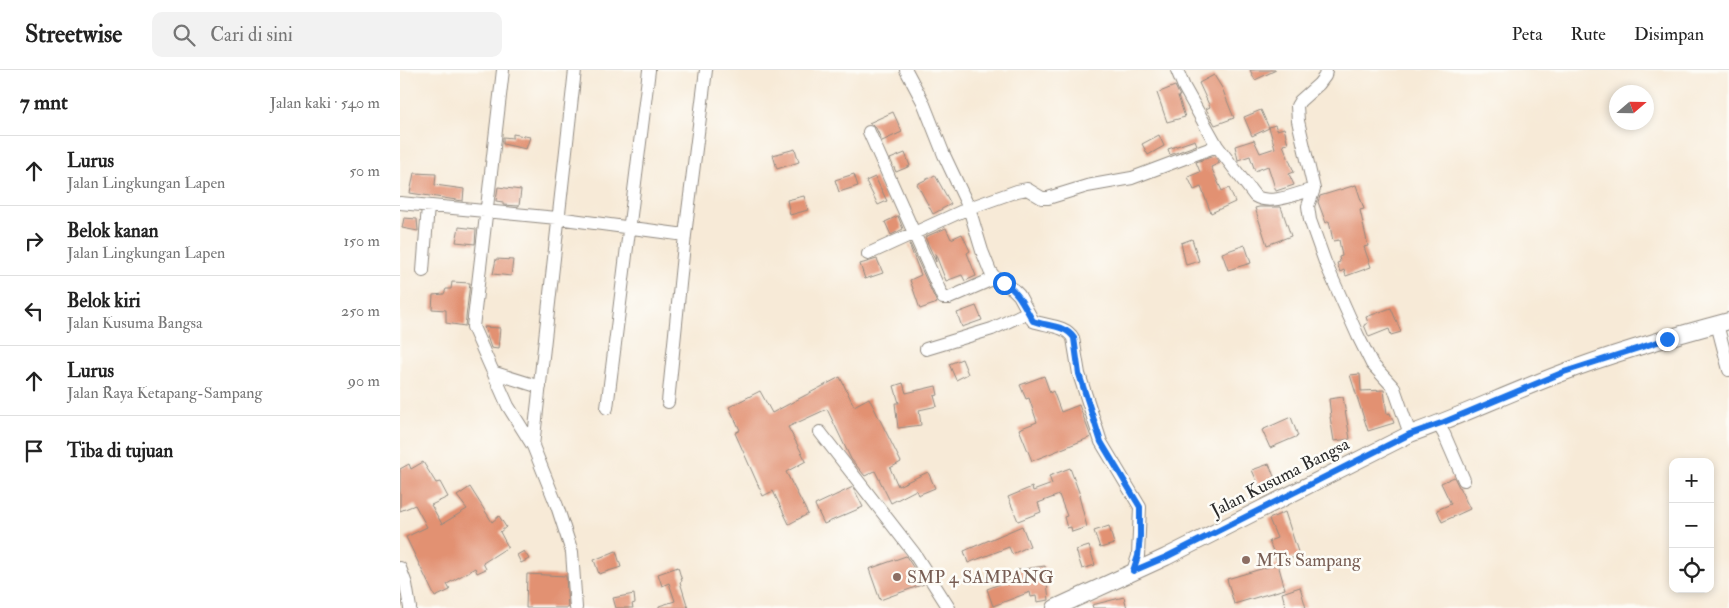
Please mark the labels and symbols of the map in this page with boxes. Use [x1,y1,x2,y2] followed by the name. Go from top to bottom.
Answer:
[1609,85,1654,130] north arrow
[993,272,1016,295] route start
[1656,328,1679,351] route end
[1206,432,1354,523] street label: Jalan Kusuma Bangsa
[1256,549,1362,572] place label: MTs Sampang
[1240,554,1252,566] marker: MTs Sampang
[907,566,1054,589] place label: SMP 4 SAMPANG
[891,571,903,583] marker: SMP 4 SAMPANG

